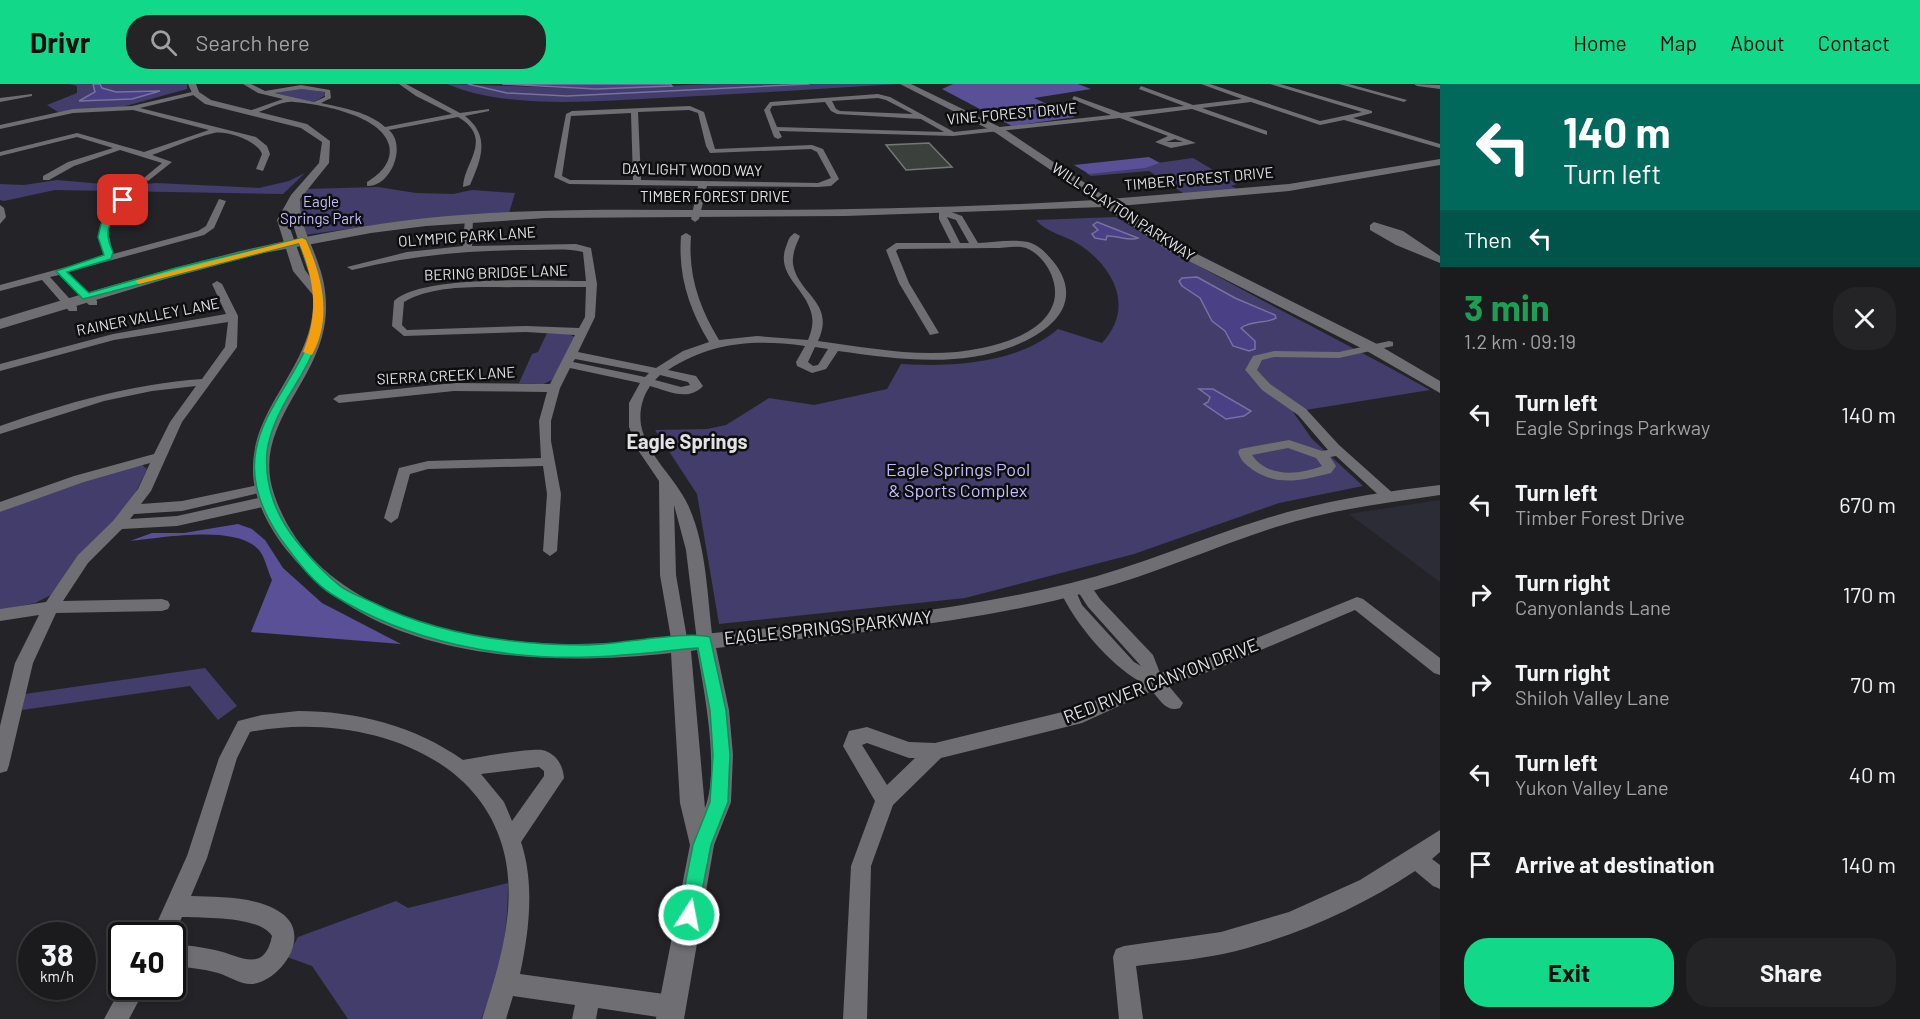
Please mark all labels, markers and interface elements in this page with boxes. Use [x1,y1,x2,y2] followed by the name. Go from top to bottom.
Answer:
[126,15,546,69] search box
[30,25,90,59] text: Drivr
[147,26,180,59] icon: search
[195,29,310,55] text: Search here
[1573,30,1627,55] text: Home
[1660,30,1697,55] text: Map
[1730,30,1785,55] text: About
[1818,30,1890,55] text: Contact
[946,98,1078,128] street label: VINE FOREST DRIVE
[1563,106,1671,156] text: 140 m
[1464,108,1542,186] icon: left
[1563,157,1661,189] text: Turn left
[1049,158,1198,264] street label: WILL CLAYTON PARKWAY
[622,159,762,179] street label: DAYLIGHT WOOD WAY
[1123,163,1274,194] street label: TIMBER FOREST DRIVE
[97,174,148,225] pin
[106,183,139,216] icon: arrive
[640,187,790,205] street label: TIMBER FOREST DRIVE
[280,192,362,227] park label: Eagle Springs Park
[398,222,536,250] street label: OLYMPIC PARK LANE
[1524,222,1557,255] icon: left
[1464,226,1512,252] text: Then
[424,260,568,284] street label: BERING BRIDGE LANE
[1464,285,1550,328] text: 3 min
[1833,287,1896,350] button: close
[75,293,221,339] street label: RAINER VALLEY LANE
[1464,329,1576,353] text: 1.2 km · 09:19
[376,362,516,388] street label: SIERRA CREEK LANE
[1515,389,1598,415] text: Turn left
[1464,398,1497,431] icon: left
[1841,401,1896,427] text: 140 m
[1515,415,1710,439] text: Eagle Springs Parkway
[626,429,748,453] district label: Eagle Springs
[886,458,1030,501] park label: Eagle Springs Pool & Sports Complex
[1515,479,1598,505] text: Turn left
[1464,488,1497,521] icon: left
[1839,491,1896,517] text: 670 m
[1515,505,1685,529] text: Timber Forest Drive
[1515,569,1610,595] text: Turn right
[1464,578,1497,611] icon: right
[1843,581,1896,607] text: 170 m
[1515,595,1671,619] text: Canyonlands Lane
[723,605,933,649] street label: EAGLE SPRINGS PARKWAY
[1060,633,1261,727] street label: RED RIVER CANYON DRIVE
[1515,659,1610,685] text: Turn right
[1464,668,1497,701] icon: right
[1851,671,1896,697] text: 70 m
[1515,685,1670,709] text: Shiloh Valley Lane
[1515,749,1598,775] text: Turn left
[1464,758,1497,791] icon: left
[1849,761,1896,787] text: 40 m
[1515,775,1669,799] text: Yukon Valley Lane
[1464,848,1497,881] icon: arrive
[1515,851,1714,877] text: Arrive at destination
[1841,851,1896,877] text: 140 m
[657,883,721,947] position arrow
[108,922,186,1000] speed limit sign: 40
[41,936,73,972] text: 38
[1464,938,1674,1007] button: Exit
[1686,938,1896,1007] button: Share
[40,967,74,985] text: km/h

